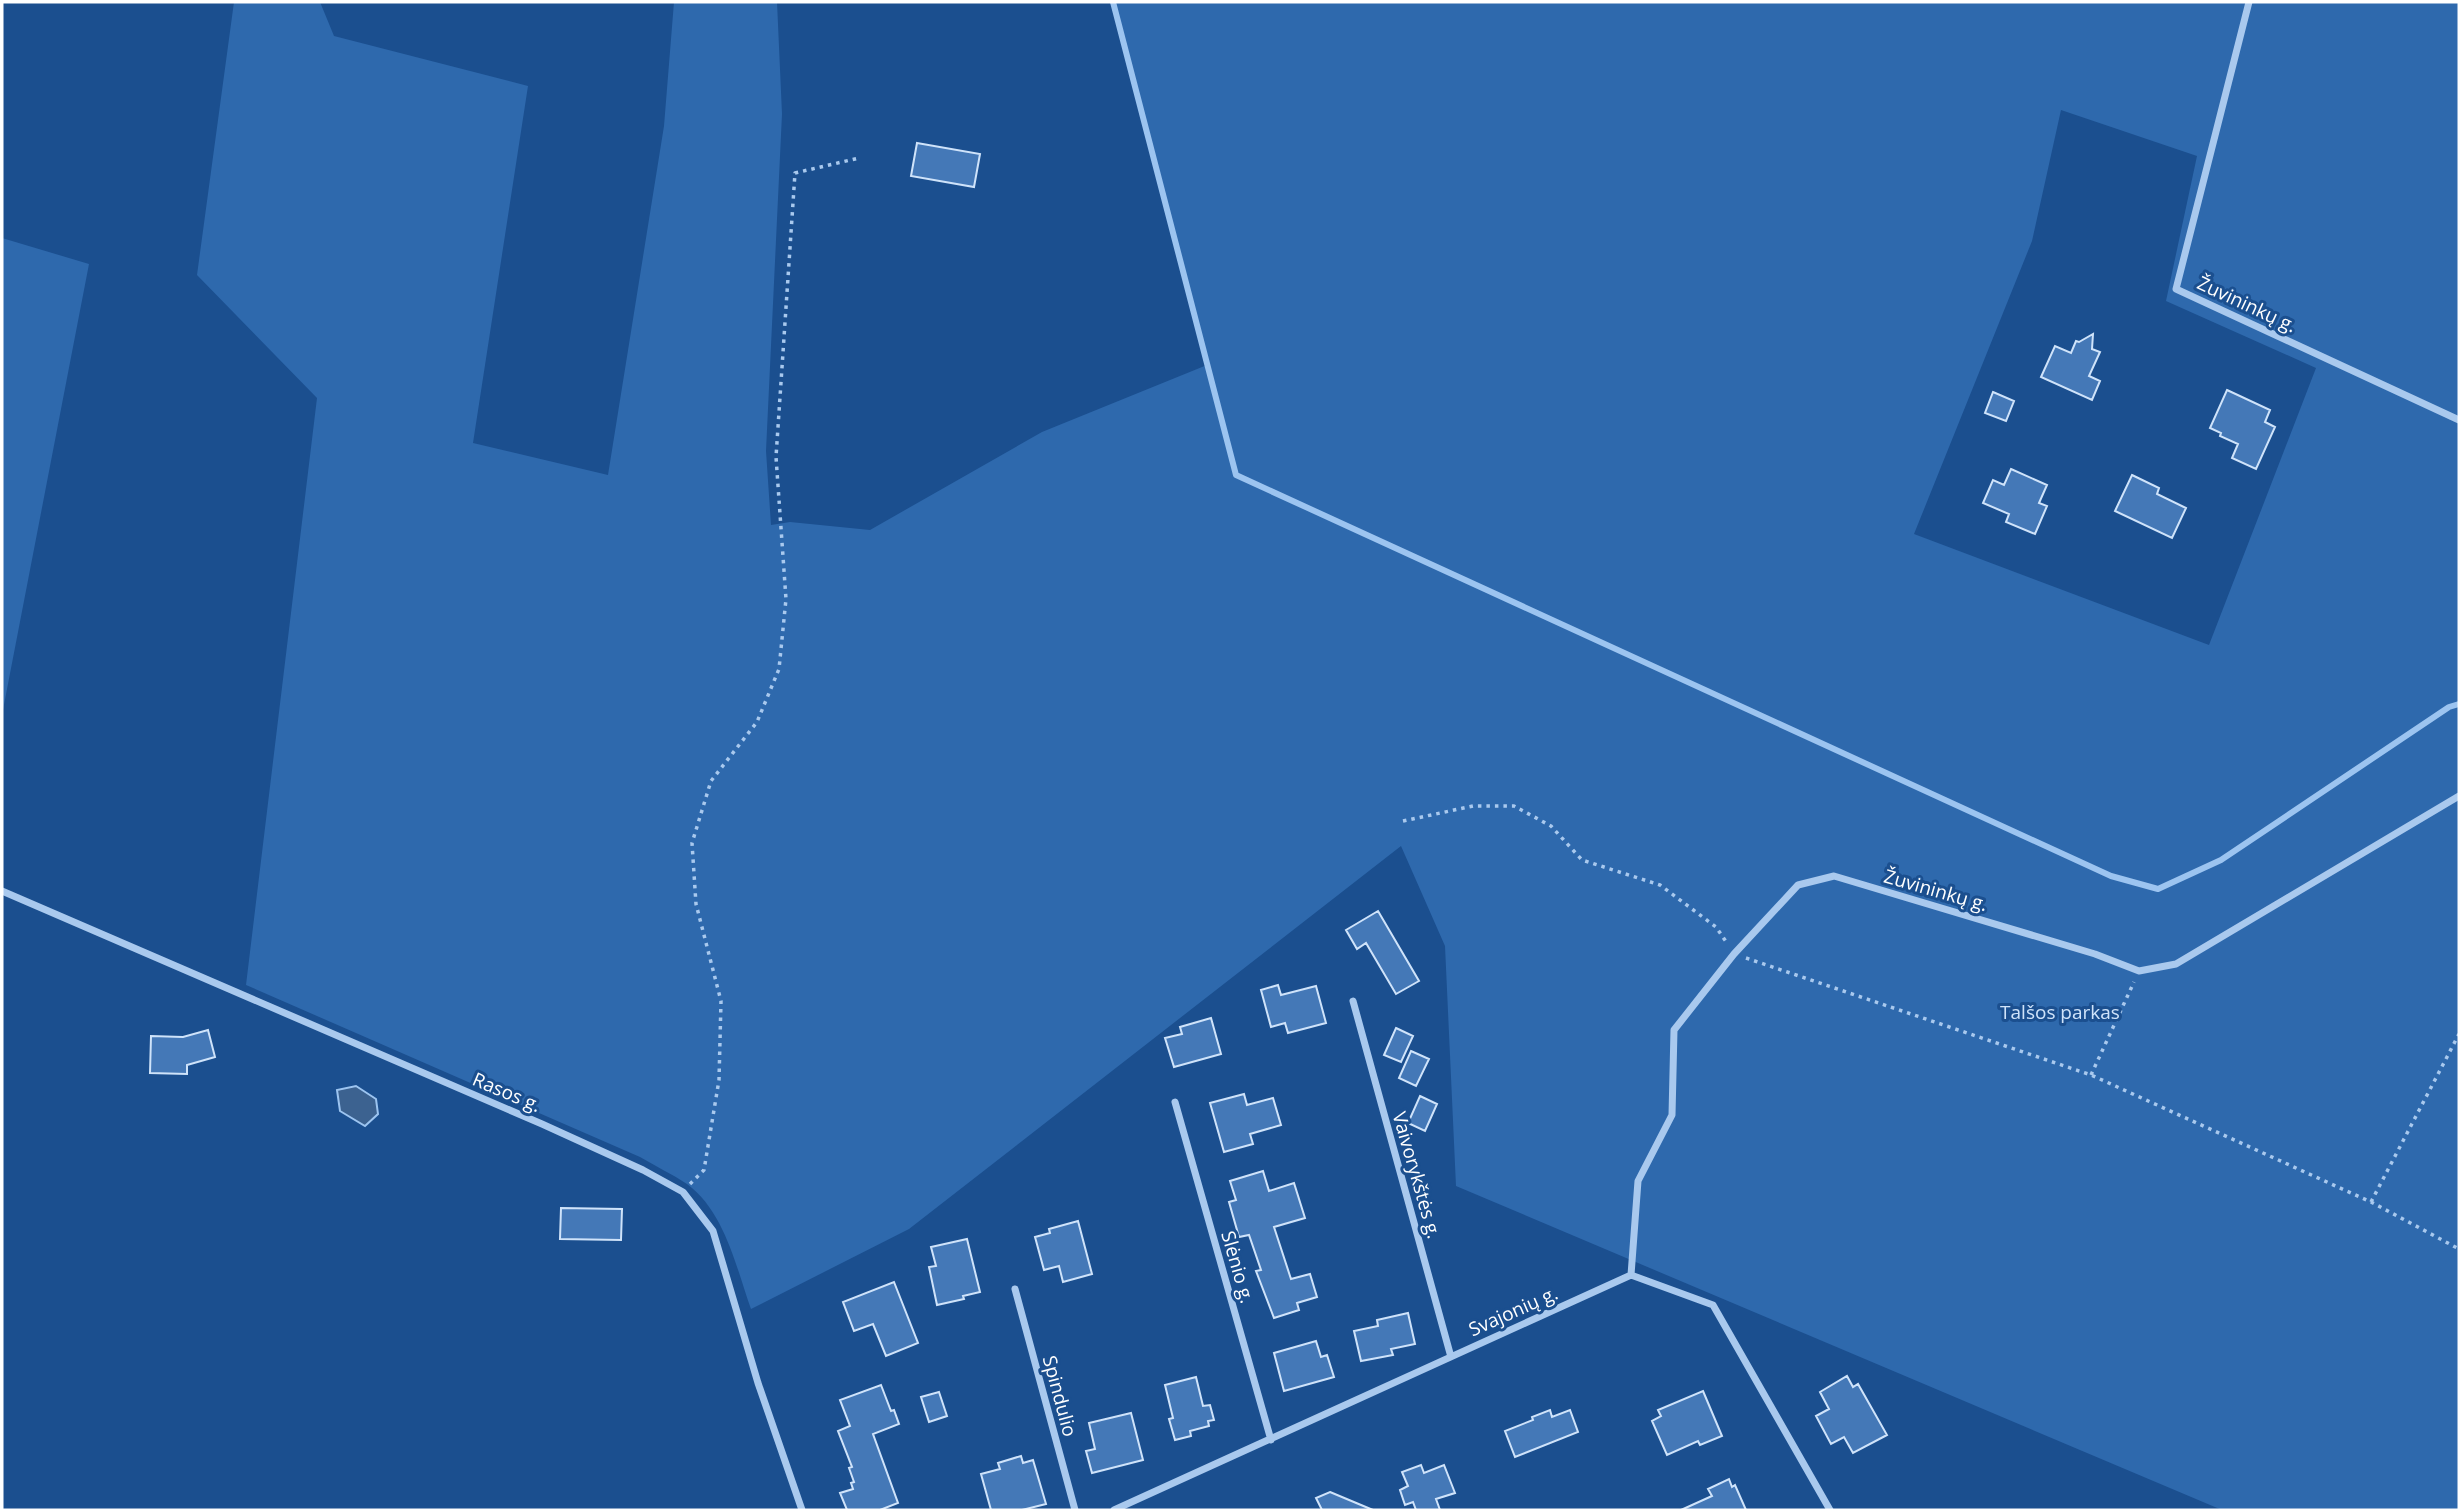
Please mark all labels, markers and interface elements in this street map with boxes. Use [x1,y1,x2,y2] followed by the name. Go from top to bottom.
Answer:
[2193,270,2301,338] street label: Žuvininkų g.
[1881,863,1991,917] street label: Žuvininkų g.
[2000,999,2120,1025] park label: Talšos parkas
[469,1066,545,1118] street label: Rasos g.
[1386,1109,1448,1241] street label: Vaivorykštės g.
[1215,1228,1261,1306] street label: Slėnio g.
[1464,1280,1562,1342] street label: Svajonių g.
[1037,1353,1083,1439] street label: Spindulio

